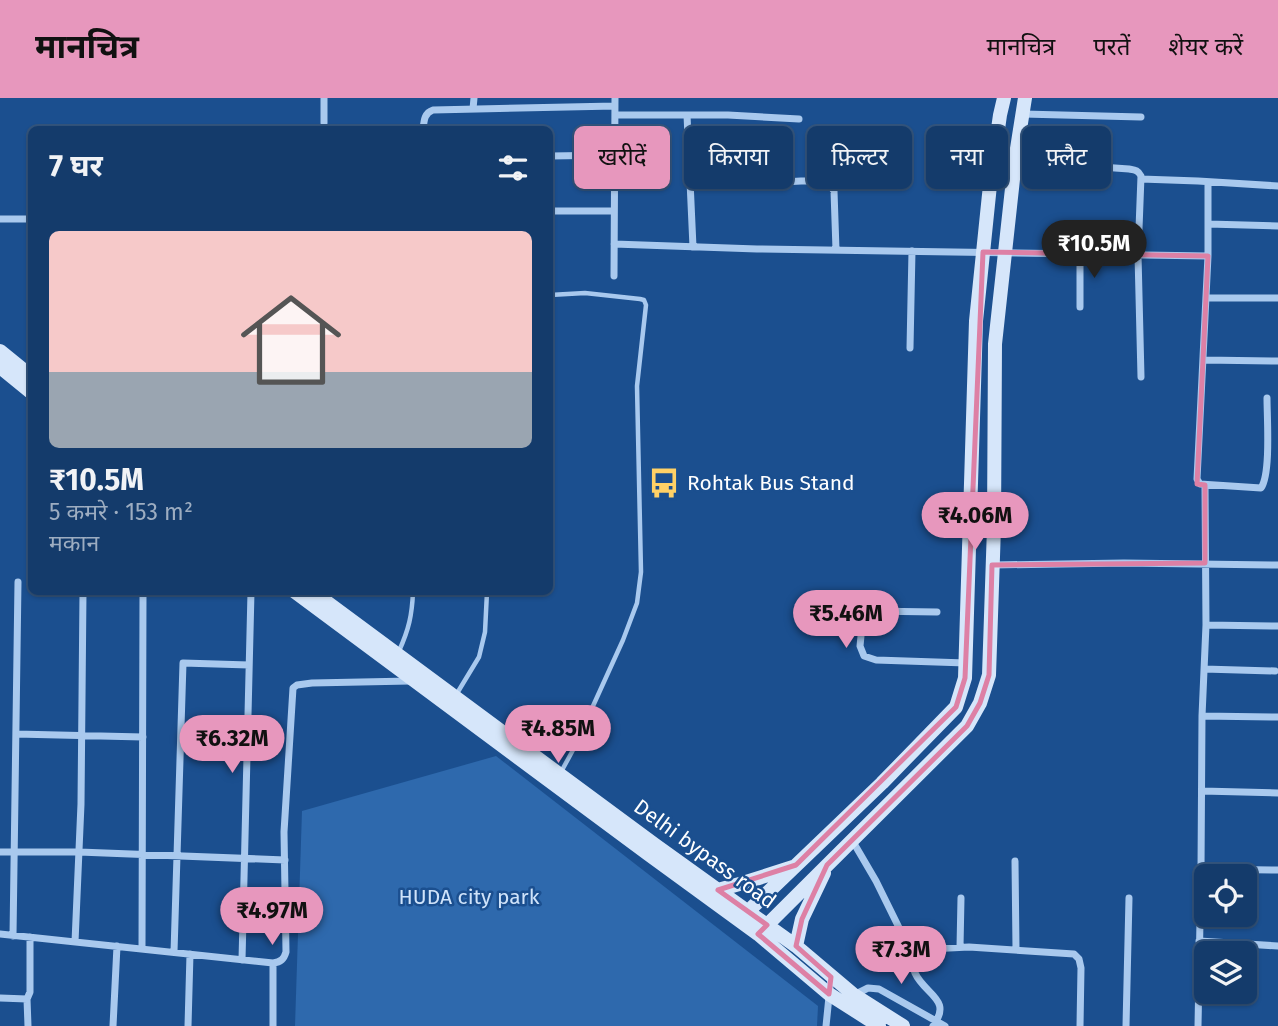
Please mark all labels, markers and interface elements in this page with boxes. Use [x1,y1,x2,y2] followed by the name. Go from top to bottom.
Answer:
[35,27,139,67] text: मानचित्र
[987,33,1055,61] text: मानचित्र
[1093,33,1130,61] text: परतें
[1168,33,1243,61] text: शेयर करें
[574,126,670,189] chip: खरीदें
[684,126,793,189] chip: किराया
[807,126,912,189] chip: फ़िल्टर
[926,126,1008,189] chip: नया
[1022,126,1111,189] chip: फ़्लैट
[49,148,103,184] text: 7 घर
[494,149,532,187] icon: filters
[1037,220,1151,280] pin: ₹10.5M
[1058,229,1130,257] text: ₹10.5M
[228,277,354,403] icon: home
[49,462,144,498] text: ₹10.5M
[647,466,681,500] bus stop icon: Rohtak Bus Stand
[687,470,855,496] place label: Rohtak Bus Stand
[918,492,1032,552] pin: ₹4.06M
[49,498,193,526] text: 5 कमरे · 153 m²
[938,501,1012,529] text: ₹4.06M
[49,529,99,557] text: मकान
[789,590,903,650] pin: ₹5.46M
[809,599,883,627] text: ₹5.46M
[501,706,615,765] pin: ₹4.85M
[521,714,595,742] text: ₹4.85M
[175,716,289,775] pin: ₹6.32M
[195,724,269,752] text: ₹6.32M
[629,794,781,914] street label: Delhi bypass road
[1194,864,1257,1004] map controls
[1194,864,1257,927] button: locate
[399,884,540,910] park label: HUDA city park
[215,888,329,947] pin: ₹4.97M
[236,896,308,924] text: ₹4.97M
[852,926,950,986] pin: ₹7.3M
[871,935,931,963] text: ₹7.3M
[1194,941,1257,1004] button: layers

